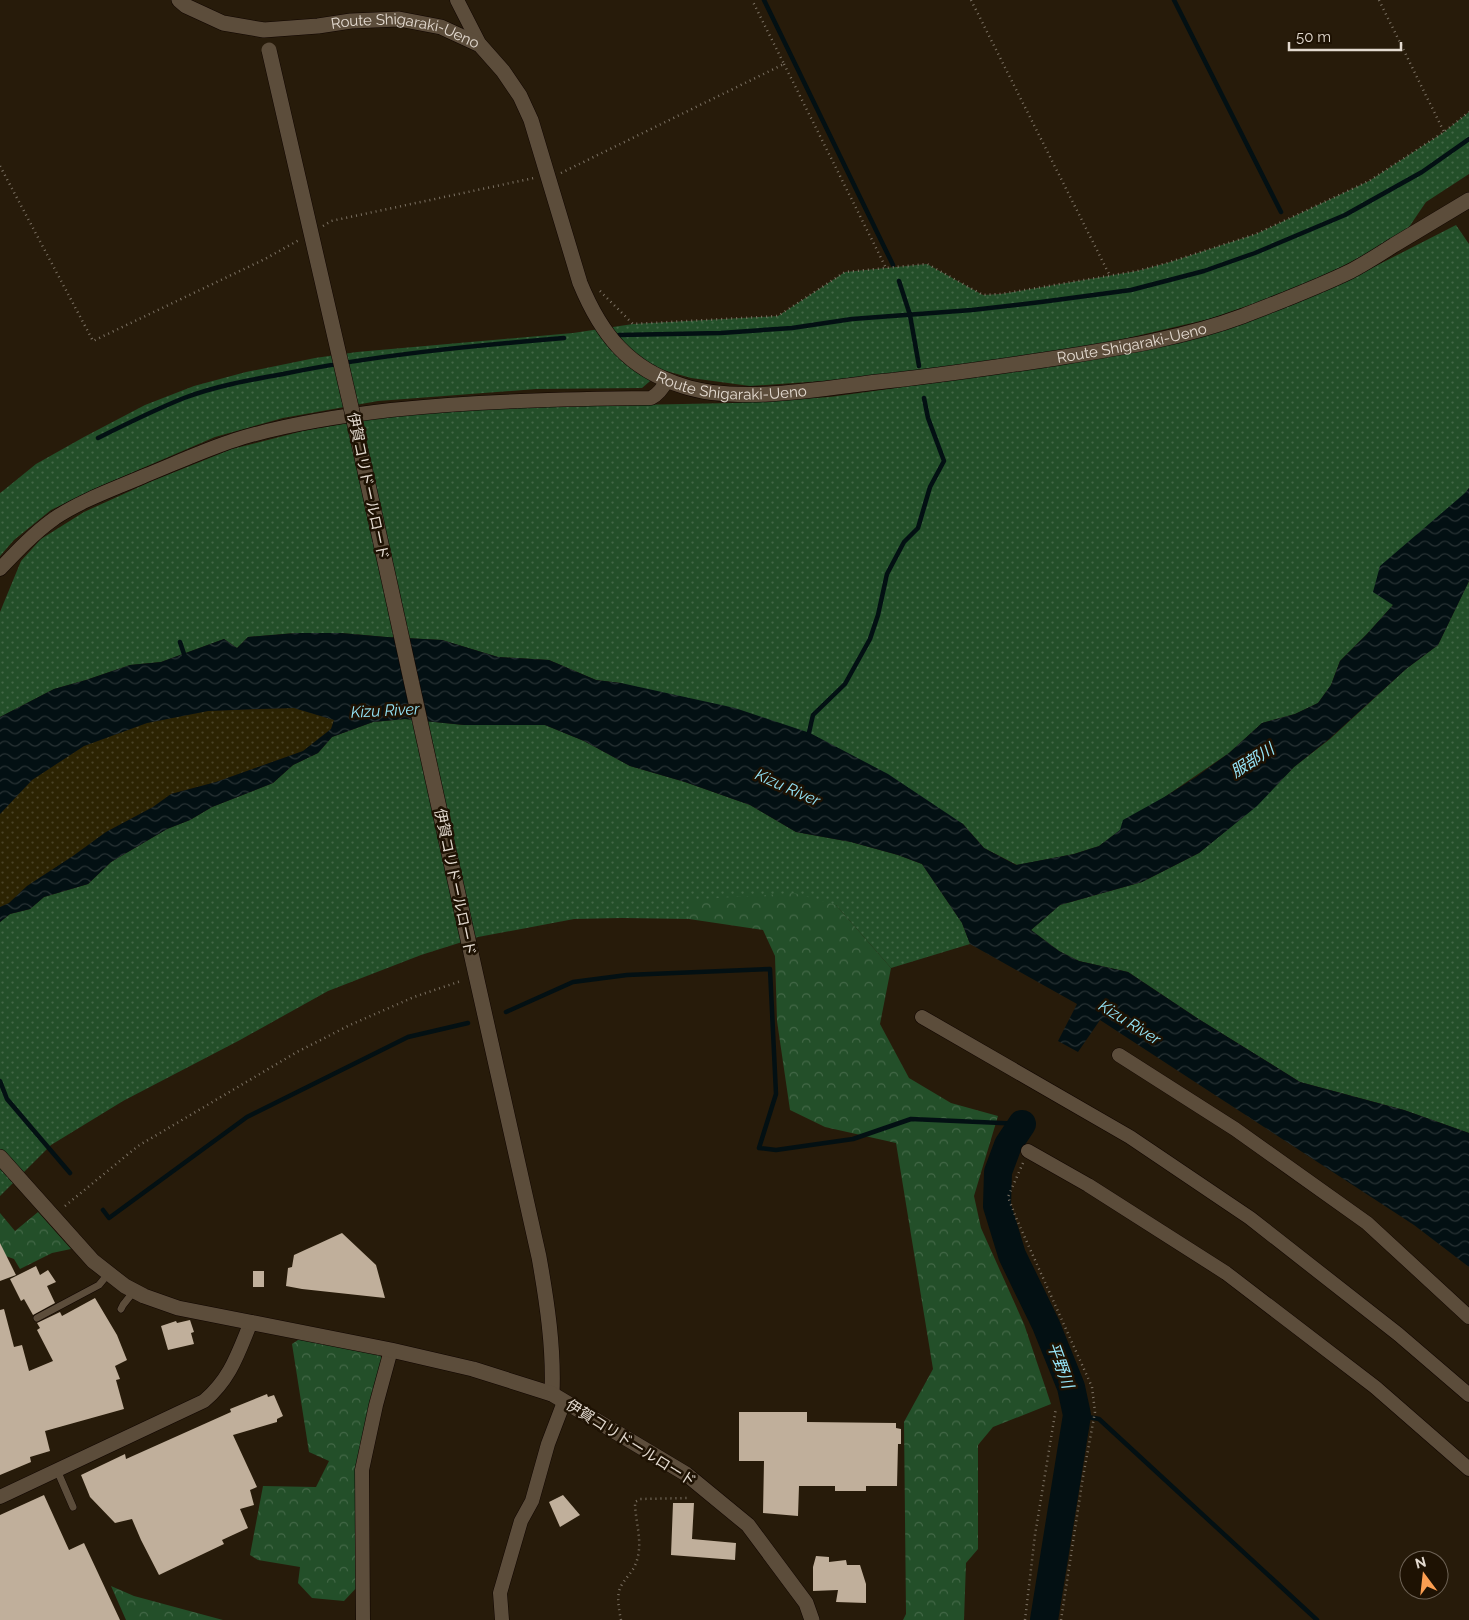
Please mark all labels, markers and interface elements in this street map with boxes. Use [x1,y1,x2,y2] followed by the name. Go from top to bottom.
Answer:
[330,10,482,52] street label: Route Shigaraki-Ueno
[1289,20,1402,52] scale bar
[1296,28,1331,46] text: 50 m
[1056,319,1209,367] street label: Route Shigaraki-Ueno
[653,368,808,404] street label: Route Shigaraki-Ueno
[344,411,392,561] street label: 伊賀コリドールロード
[350,699,420,722] water label: Kizu River
[1227,738,1279,781] water label: 服部川
[752,765,824,810] water label: Kizu River
[431,807,479,957] street label: 伊賀コリドールロード
[1095,996,1164,1049] water label: Kizu River
[1043,1339,1078,1393] water label: 平野川
[563,1396,699,1490] street label: 伊賀コリドールロード
[1399,1550,1449,1600] north arrow
[1413,1553,1428,1572] text: N

